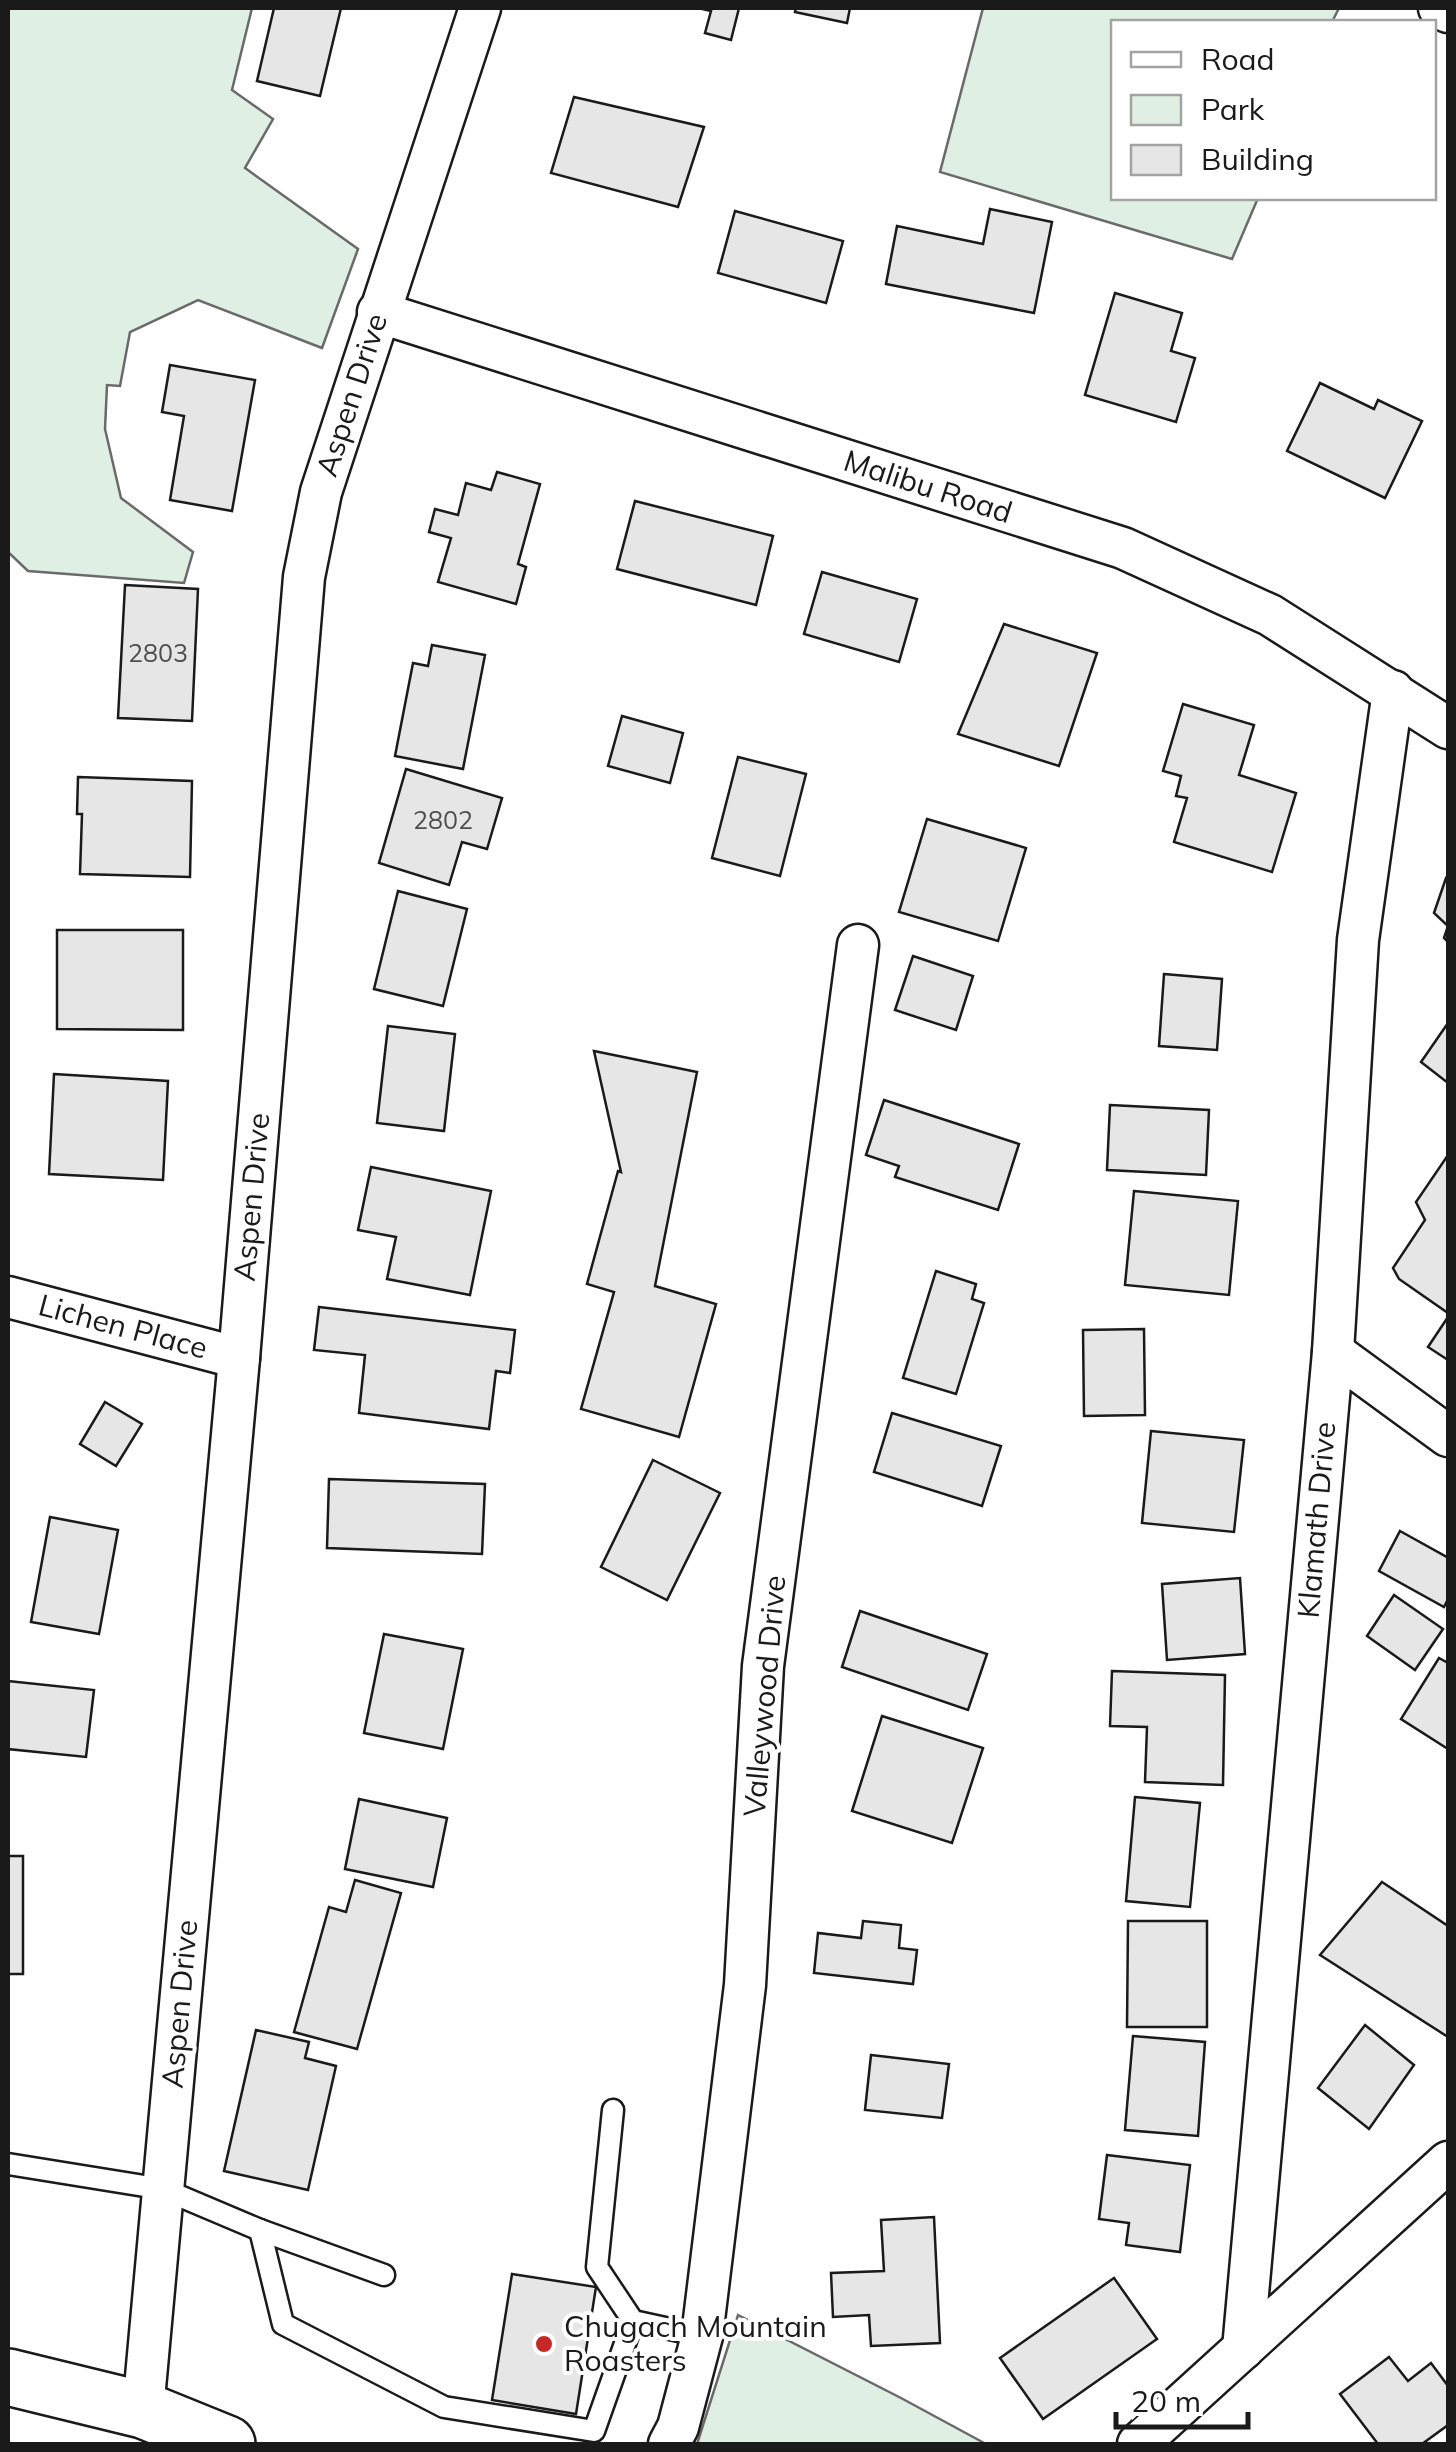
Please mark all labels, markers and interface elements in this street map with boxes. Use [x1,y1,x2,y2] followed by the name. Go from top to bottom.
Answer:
[1111,20,1436,200] legend
[1201,40,1275,78] text: Road
[1201,90,1265,128] text: Park
[1201,140,1314,178] text: Building
[307,308,395,481] street label: Aspen Drive
[839,441,1017,531] street label: Malibu Road
[128,637,188,668] house number: 2803
[413,804,473,835] house number: 2802
[225,1111,277,1283] street label: Aspen Drive
[35,1285,212,1367] street label: Lichen Place
[1288,1420,1344,1620] street label: Klamath Drive
[735,1574,793,1818] street label: Valleywood Drive
[153,1918,205,2090] street label: Aspen Drive
[564,2307,827,2379] place label: Chugach Mountain Roasters
[533,2333,555,2355] marker: Chugach Mountain Roasters
[1116,2367,1248,2429] scale bar
[1131,2382,1201,2420] text: 20 m

